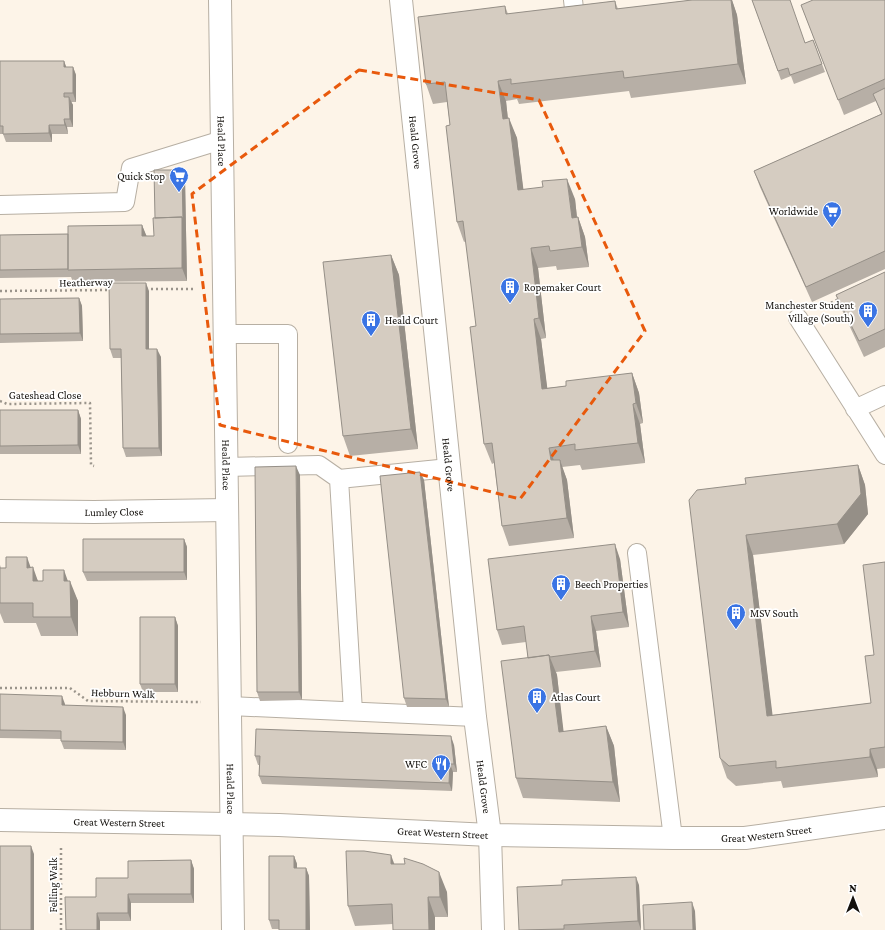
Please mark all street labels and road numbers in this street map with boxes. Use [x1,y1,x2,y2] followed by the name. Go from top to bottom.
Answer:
[407,115,424,170] street label: Heald Grove
[216,116,228,167] street label: Heald Place
[59,276,114,289] street label: Heatherway
[9,389,81,401] street label: Gateshead Close
[440,437,458,492] street label: Heald Grove
[220,439,233,491] street label: Heald Place
[84,505,144,519] street label: Lumley Close
[91,686,156,700] street label: Hebburn Walk
[475,759,493,814] street label: Heald Grove
[225,763,237,815] street label: Heald Place
[73,815,165,829] street label: Great Western Street
[721,822,813,844] street label: Great Western Street
[397,825,489,841] street label: Great Western Street
[47,857,60,912] street label: Felling Walk

